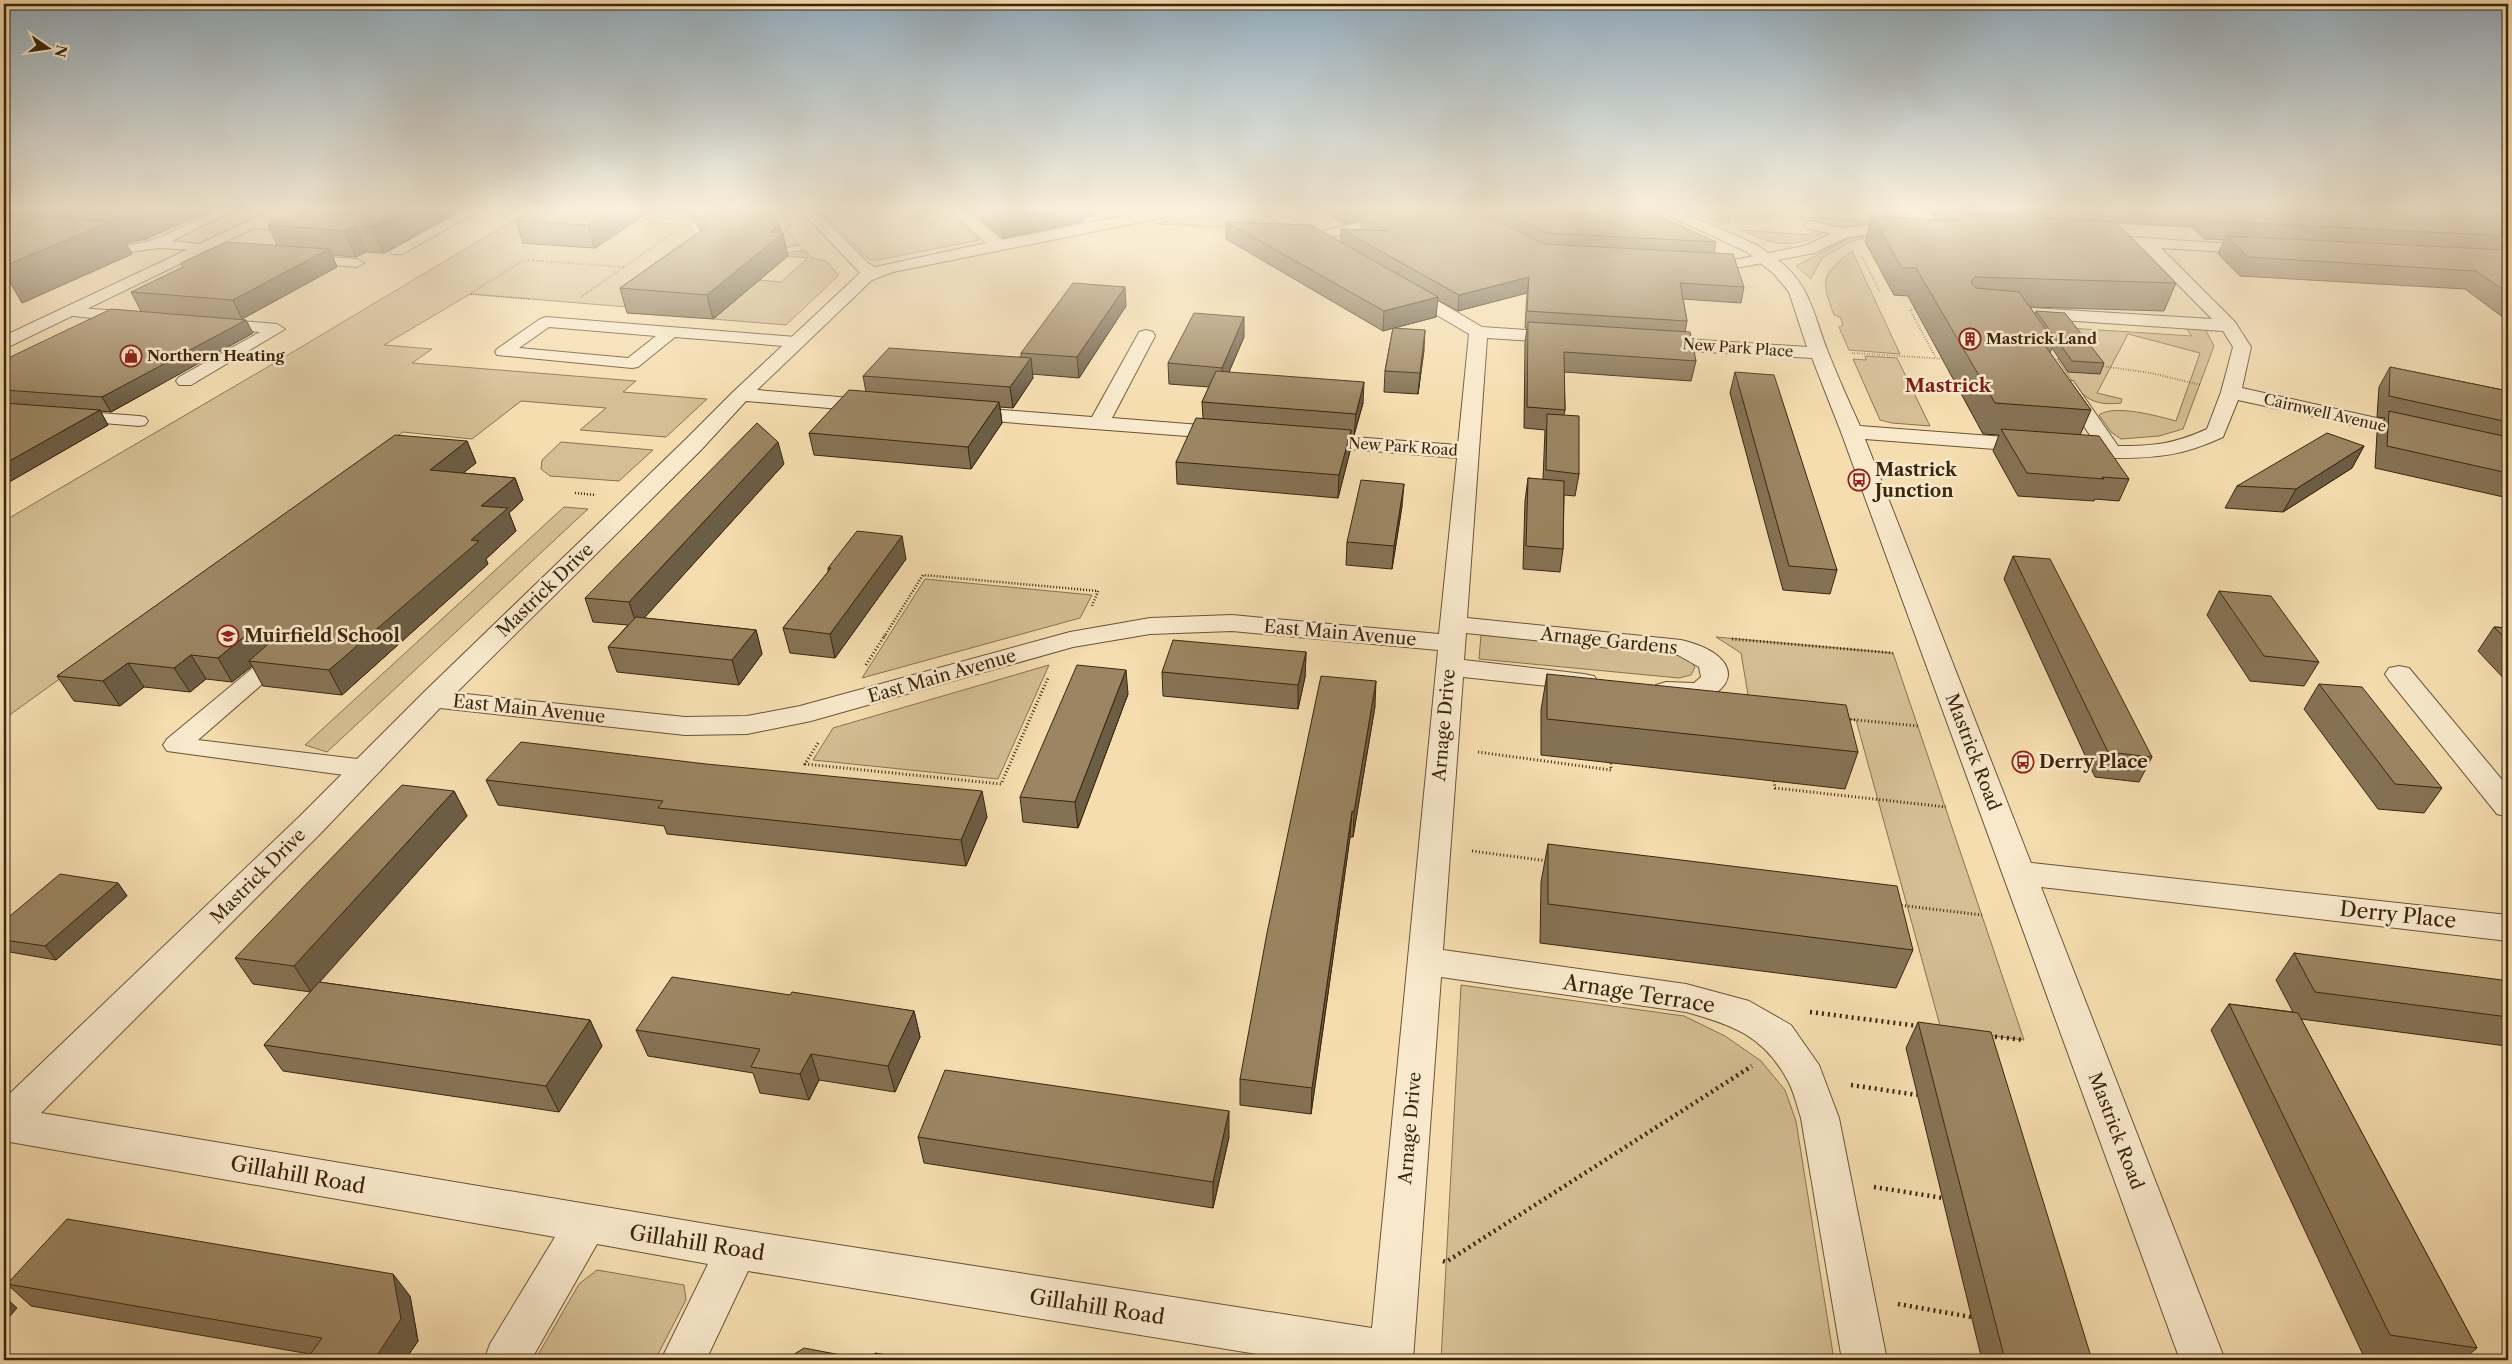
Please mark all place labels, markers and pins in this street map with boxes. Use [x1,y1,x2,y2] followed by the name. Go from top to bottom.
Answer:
[1958,327,1982,351] building icon: Mastrick Land
[1986,329,2097,348] place label: Mastrick Land
[119,344,143,368] shop icon: Northern Heating
[147,346,285,365] place label: Northern Heating
[1872,459,1958,502] place label: Mastrick Junction
[1847,468,1871,492] bus stop icon: Mastrick Junction
[216,624,240,648] school or university icon: Muirfield School
[244,625,400,647] place label: Muirfield School
[2011,750,2035,774] bus stop icon: Derry Place
[2039,751,2148,773] place label: Derry Place

